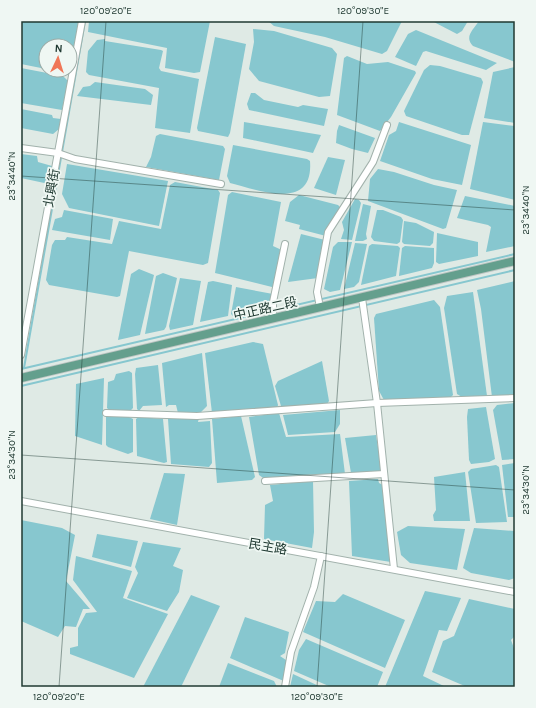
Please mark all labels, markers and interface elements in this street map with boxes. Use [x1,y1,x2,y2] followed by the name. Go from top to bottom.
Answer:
[80,5,132,17] text: 120°09'20"E
[337,5,389,17] text: 120°09'30"E
[38,38,78,78] north arrow
[54,42,63,55] text: N
[6,151,18,201] text: 23°34'40"N
[41,168,62,209] street label: 北興街
[520,185,532,235] text: 23°34'40"N
[232,294,298,323] street label: 中正路二段
[6,430,18,480] text: 23°34'30"N
[520,465,532,515] text: 23°34'30"N
[247,536,288,557] street label: 民主路
[33,691,85,703] text: 120°09'20"E
[291,691,343,703] text: 120°09'30"E

